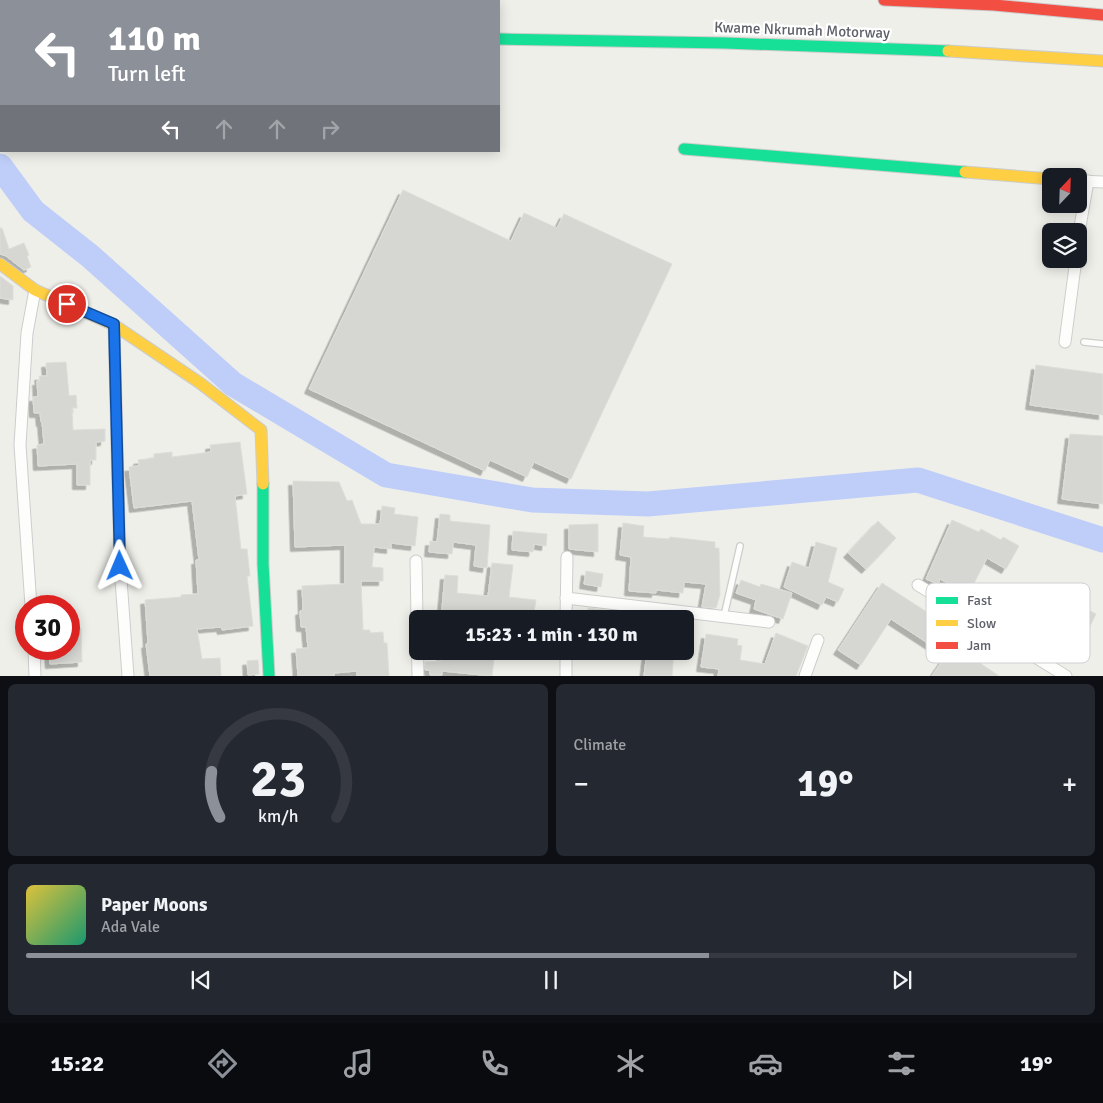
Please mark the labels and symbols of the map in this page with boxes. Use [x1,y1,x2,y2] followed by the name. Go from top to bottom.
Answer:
[714,18,890,42] street label: Kwame Nkrumah Motorway
[1042,168,1088,212] north arrow
[46,283,88,325] pin
[93,539,145,591] position arrow
[926,583,1090,663] legend
[967,592,992,609] text: Fast
[15,595,80,660] speed limit sign: 30
[967,615,996,632] text: Slow
[967,637,991,654] text: Jam

